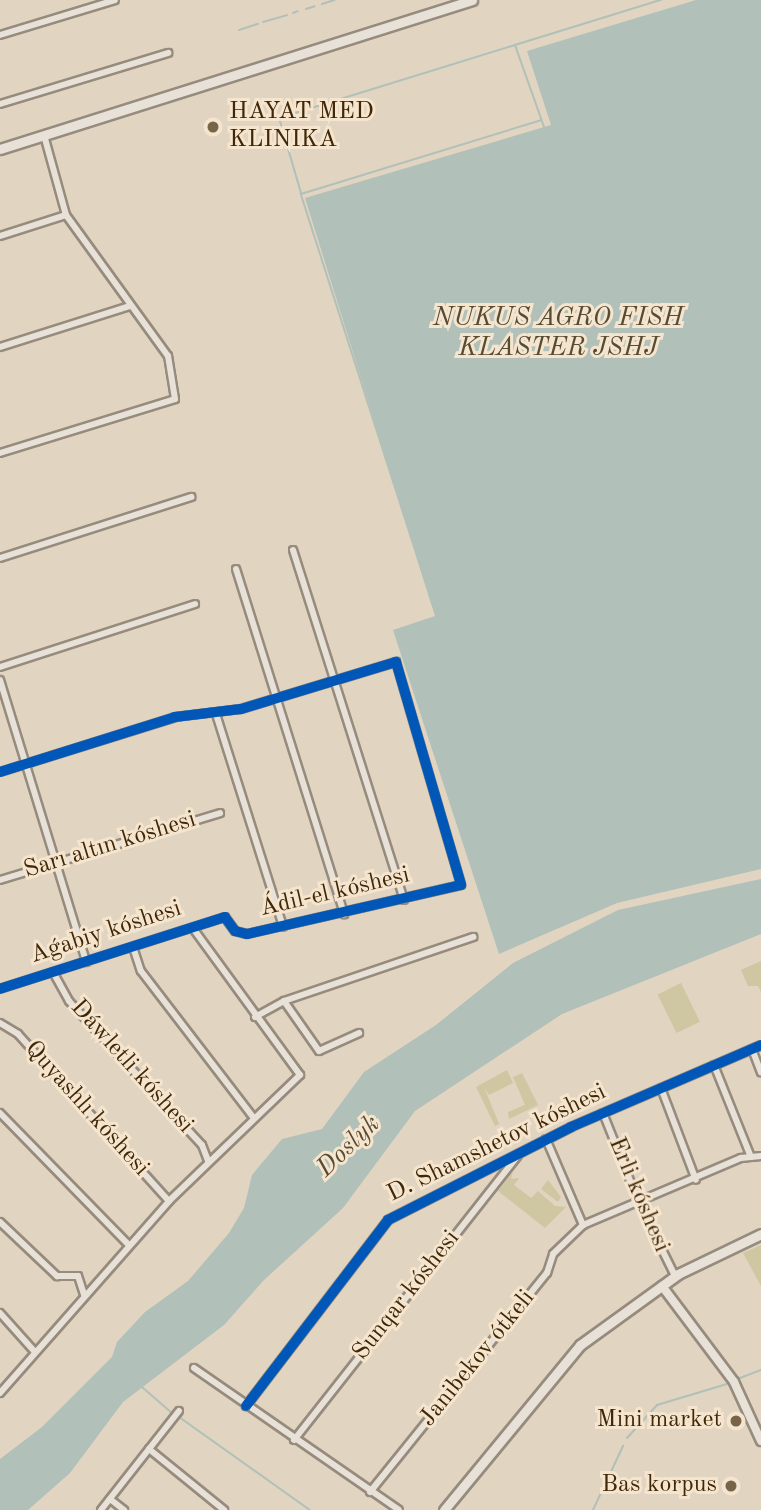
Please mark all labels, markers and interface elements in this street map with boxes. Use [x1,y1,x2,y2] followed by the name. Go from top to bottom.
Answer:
[229,99,374,155] place label: HAYAT MED KLINIKA
[203,117,223,137] marker: HAYAT MED KLINIKA
[433,303,683,364] water label: NUKUS AGRO FISH KLASTER JSHJ
[20,806,200,886] street label: Sarı altın kóshesi
[257,862,413,924] street label: Ádil-el kóshesi
[27,895,185,971] street label: Aǵabiy kóshesi
[63,994,199,1140] street label: Dáwletli kóshesi
[18,1035,154,1183] street label: Quyashlı kóshesi
[383,1078,611,1210] street label: D. Shamshetov kóshesi
[311,1109,387,1185] water label: Doslyk
[601,1133,675,1257] street label: Erli kóshesi
[347,1225,467,1367] street label: Sunqar kóshesi
[414,1285,542,1433] street label: Janibekov ótkeli
[597,1407,722,1435] place label: Mini market
[728,1413,744,1429] marker: Mini market
[602,1472,717,1500] place label: Bas korpus
[723,1478,739,1494] marker: Bas korpus

